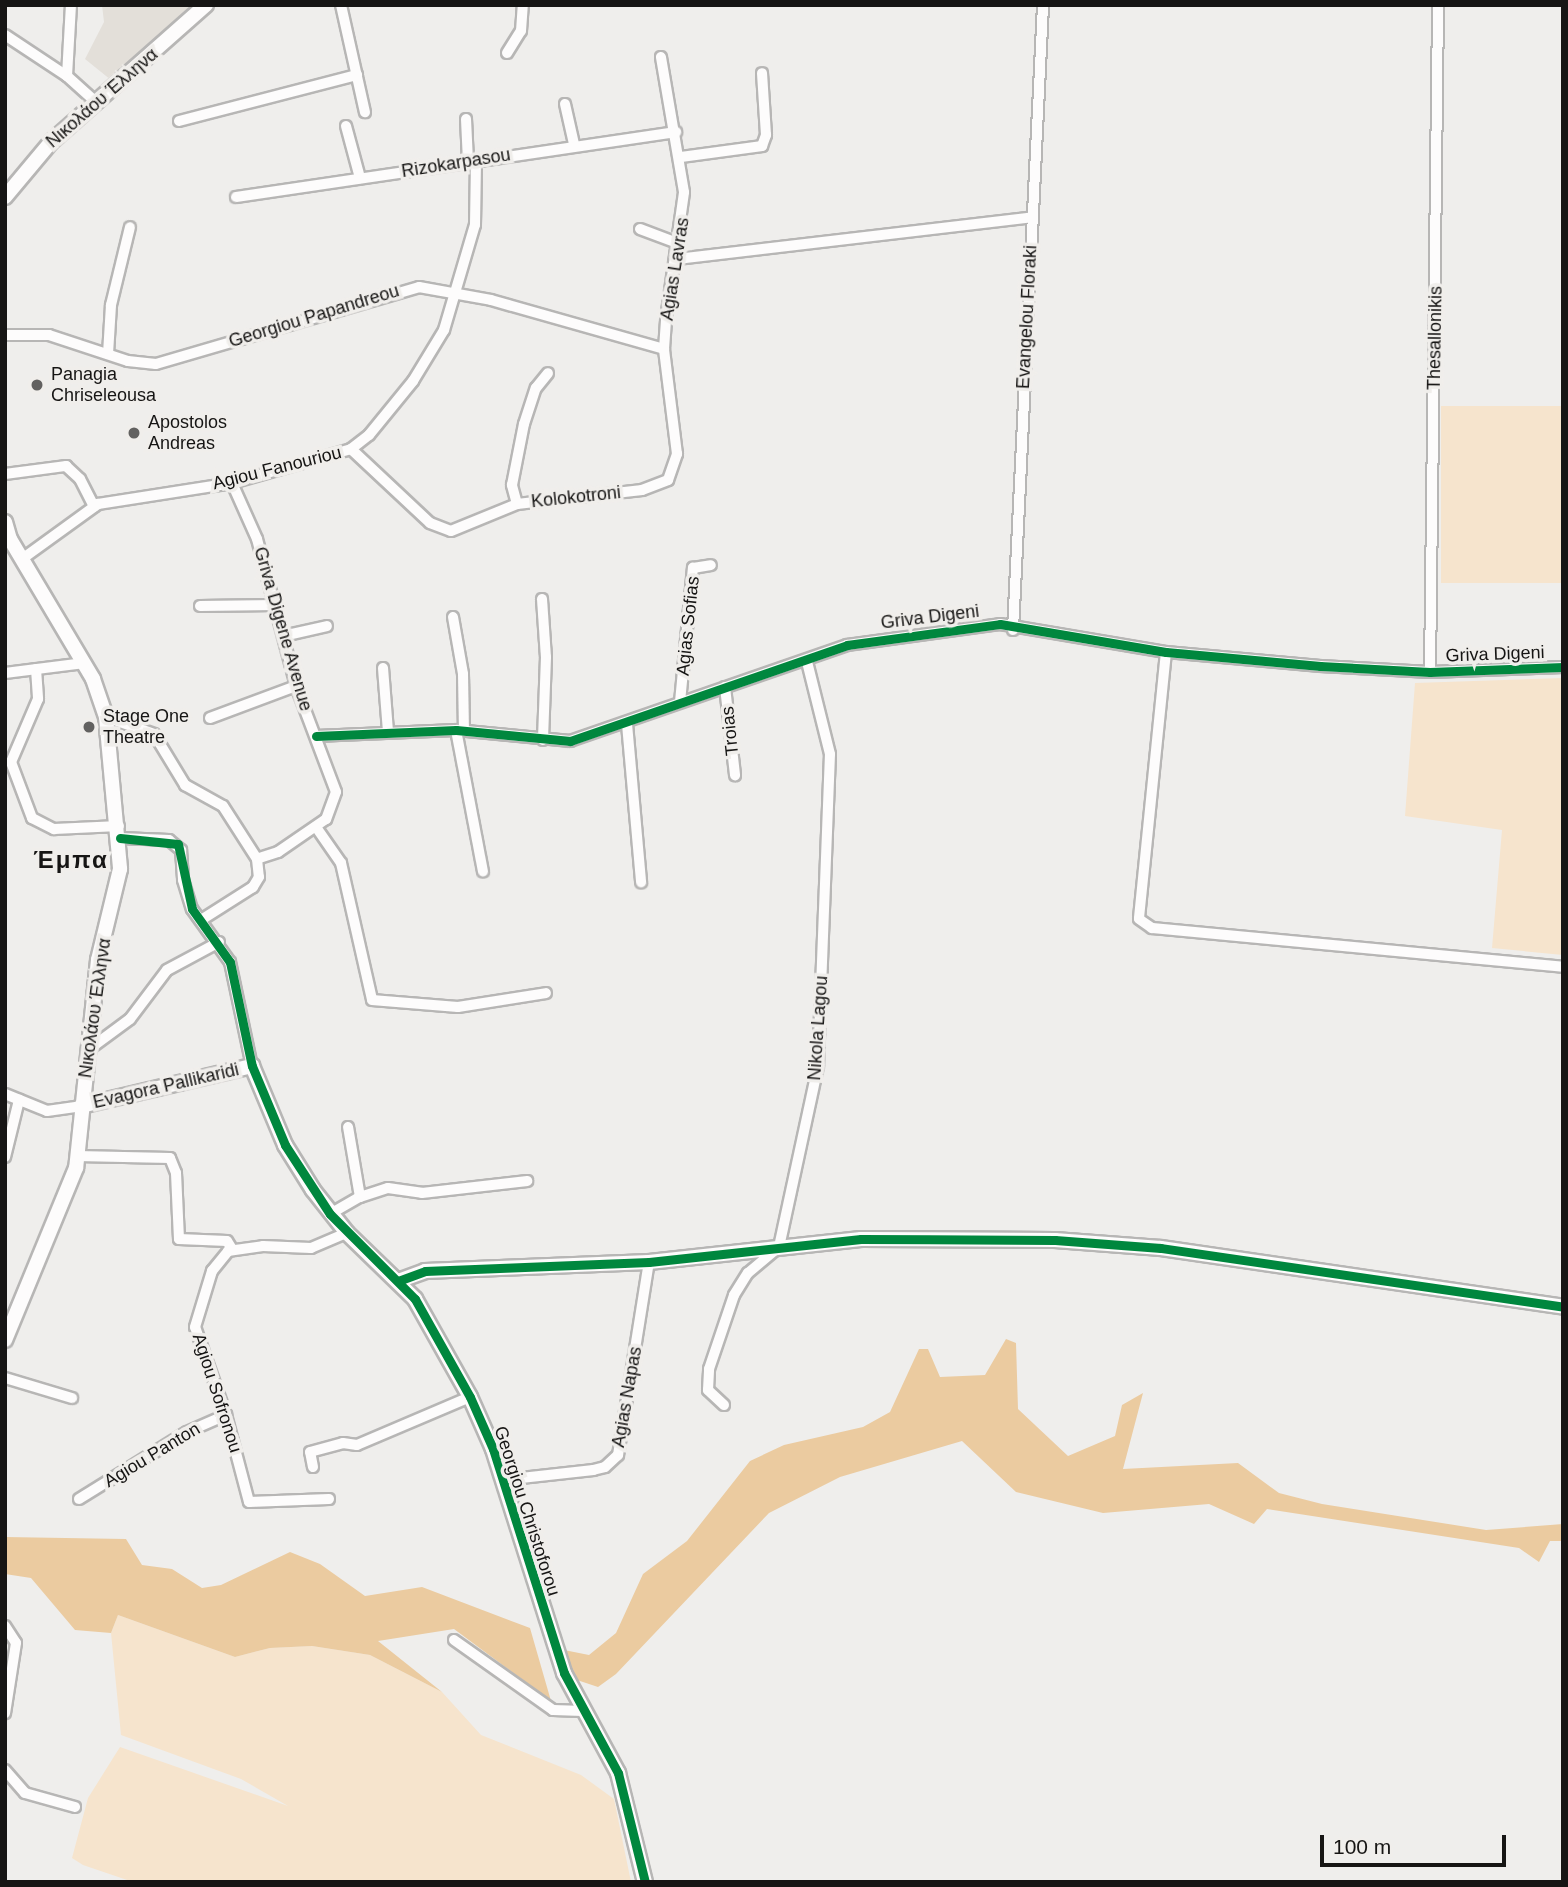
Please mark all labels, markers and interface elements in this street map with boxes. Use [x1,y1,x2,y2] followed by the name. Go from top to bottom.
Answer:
[42,44,162,152] street label: Νικολάου Έλληνα
[400,144,512,182] street label: Rizokarpasou
[656,216,694,322] street label: Agias Lavras
[1012,244,1042,390] street label: Evangelou Floraki
[226,280,402,352] street label: Georgiou Papandreou
[1423,286,1447,390] street label: Thesallonikis
[51,364,156,406] place label: Panagia Chriseleousa
[29,377,45,393] marker: Panagia Chriseleousa
[148,412,227,454] place label: Apostolos Andreas
[126,425,142,441] marker: Apostolos Andreas
[210,442,344,494] street label: Agiou Fanouriou
[530,482,622,512] street label: Kolokotroni
[249,544,317,714] street label: Griva Digene Avenue
[672,575,704,677] street label: Agias Sofias
[880,600,980,634] street label: Griva Digeni
[1445,641,1545,667] street label: Griva Digeni
[717,705,743,757] street label: Troias
[103,706,189,748] place label: Stage One Theatre
[81,719,97,735] marker: Stage One Theatre
[34,846,108,874] district label: Έμπα
[74,937,116,1079] street label: Νικολάου Έλληνα
[804,975,832,1081] street label: Nikola Lagou
[91,1059,241,1113] street label: Evagora Pallikaridi
[188,1331,246,1455] street label: Agiou Sofronou
[608,1345,646,1449] street label: Agias Napas
[100,1418,204,1492] street label: Agiou Panton
[489,1423,565,1599] street label: Georgiou Christoforou
[1323,1820,1508,1864] scale bar
[1333,1835,1391,1858] text: 100 m

